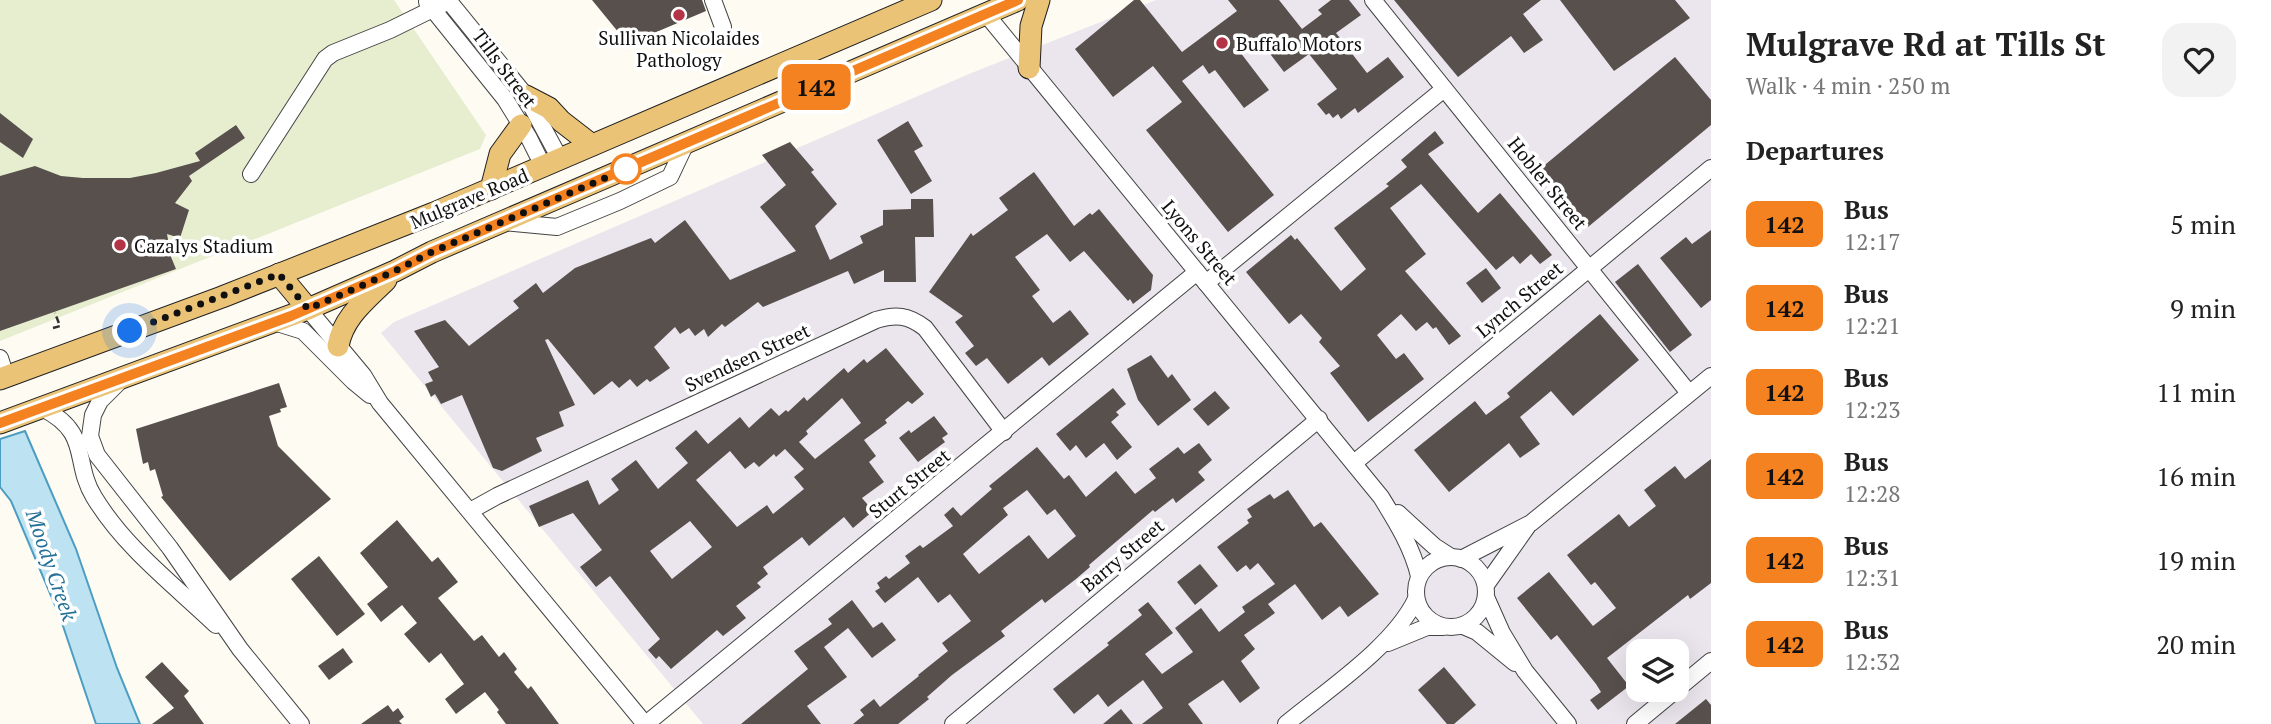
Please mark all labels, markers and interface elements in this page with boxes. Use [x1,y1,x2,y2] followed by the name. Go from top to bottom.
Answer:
[671,7,687,23] marker: Sullivan Nicolaides Pathology
[1746,22,2106,65] text: Mulgrave Rd at Tills St
[2162,23,2236,97] button: heart
[467,24,543,112] street label: Tills Street
[598,25,760,72] place label: Sullivan Nicolaides Pathology
[1236,31,1362,56] place label: Buffalo Motors
[1214,35,1230,51] marker: Buffalo Motors
[776,64,856,110] line badge: 142
[1746,70,1950,101] text: Walk · 4 min · 250 m
[796,71,836,103] text: 142
[1503,131,1593,235] street label: Hobler Street
[1746,133,1884,167] text: Departures
[611,154,641,184] unlabelled marker
[406,162,532,234] street label: Mulgrave Road
[1844,192,1889,226] text: Bus
[1157,194,1243,290] street label: Lyons Street
[2170,207,2236,241] text: 5 min
[1764,208,1805,240] text: 142
[1844,226,1901,257] text: 12:17
[134,233,274,258] place label: Cazalys Stadium
[112,237,128,253] marker: Cazalys Stadium
[1470,255,1568,343] street label: Lynch Street
[1844,276,1889,310] text: Bus
[2170,291,2236,325] text: 9 min
[1764,292,1805,324] text: 142
[1844,310,1901,341] text: 12:21
[112,313,147,348] your location
[680,317,814,397] street label: Svendsen Street
[1844,360,1889,394] text: Bus
[2156,375,2236,409] text: 11 min
[1764,376,1805,408] text: 142
[1844,394,1901,425] text: 12:23
[863,443,955,523] street label: Sturt Street
[1844,444,1889,478] text: Bus
[2156,459,2236,493] text: 16 min
[1764,460,1805,492] text: 142
[1844,478,1901,509] text: 12:28
[20,505,84,625] water label: Moody Creek
[1075,513,1169,597] street label: Barry Street
[1844,528,1889,562] text: Bus
[2156,543,2236,577] text: 19 min
[1764,544,1805,576] text: 142
[1844,562,1901,593] text: 12:31
[1844,612,1889,646] text: Bus
[2156,627,2236,661] text: 20 min
[1764,628,1805,660] text: 142
[1626,639,1689,702] map controls
[1626,639,1689,702] button: layers
[1844,646,1901,677] text: 12:32

